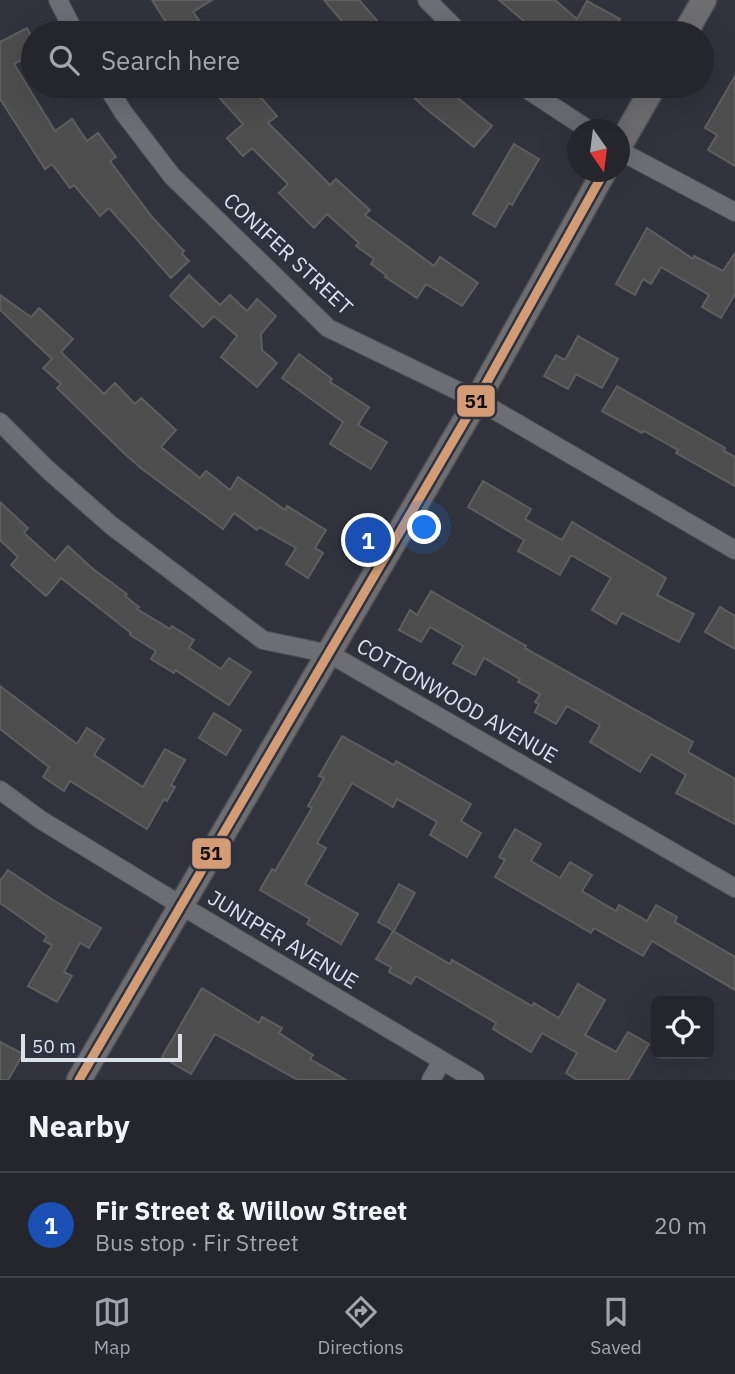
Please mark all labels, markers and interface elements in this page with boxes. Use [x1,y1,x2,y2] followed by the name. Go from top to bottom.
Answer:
[21,21,714,98] search box
[45,41,83,79] icon: search
[101,43,240,77] text: Search here
[567,119,630,182] north arrow
[218,186,359,321] street label: CONIFER STREET
[456,384,496,418] line badge: 51
[465,389,488,413] text: 51
[407,510,441,544] your location
[345,514,391,566] pin: 1
[352,631,563,769] street label: COTTONWOOD AVENUE
[191,837,232,870] line badge: 51
[200,841,223,865] text: 51
[203,883,364,995] street label: JUNIPER AVENUE
[651,996,714,1059] map controls
[651,996,714,1059] button: locate
[21,1031,182,1063] scale bar
[32,1034,76,1058] text: 50 m
[28,1106,130,1145] text: Nearby
[95,1193,407,1227] text: Fir Street & Willow Street
[44,1210,58,1240] text: 1
[654,1210,707,1240] text: 20 m
[95,1227,299,1257] text: Bus stop · Fir Street
[93,1293,131,1359] tab: Map
[317,1293,404,1359] tab: Directions
[590,1293,642,1359] tab: Saved

